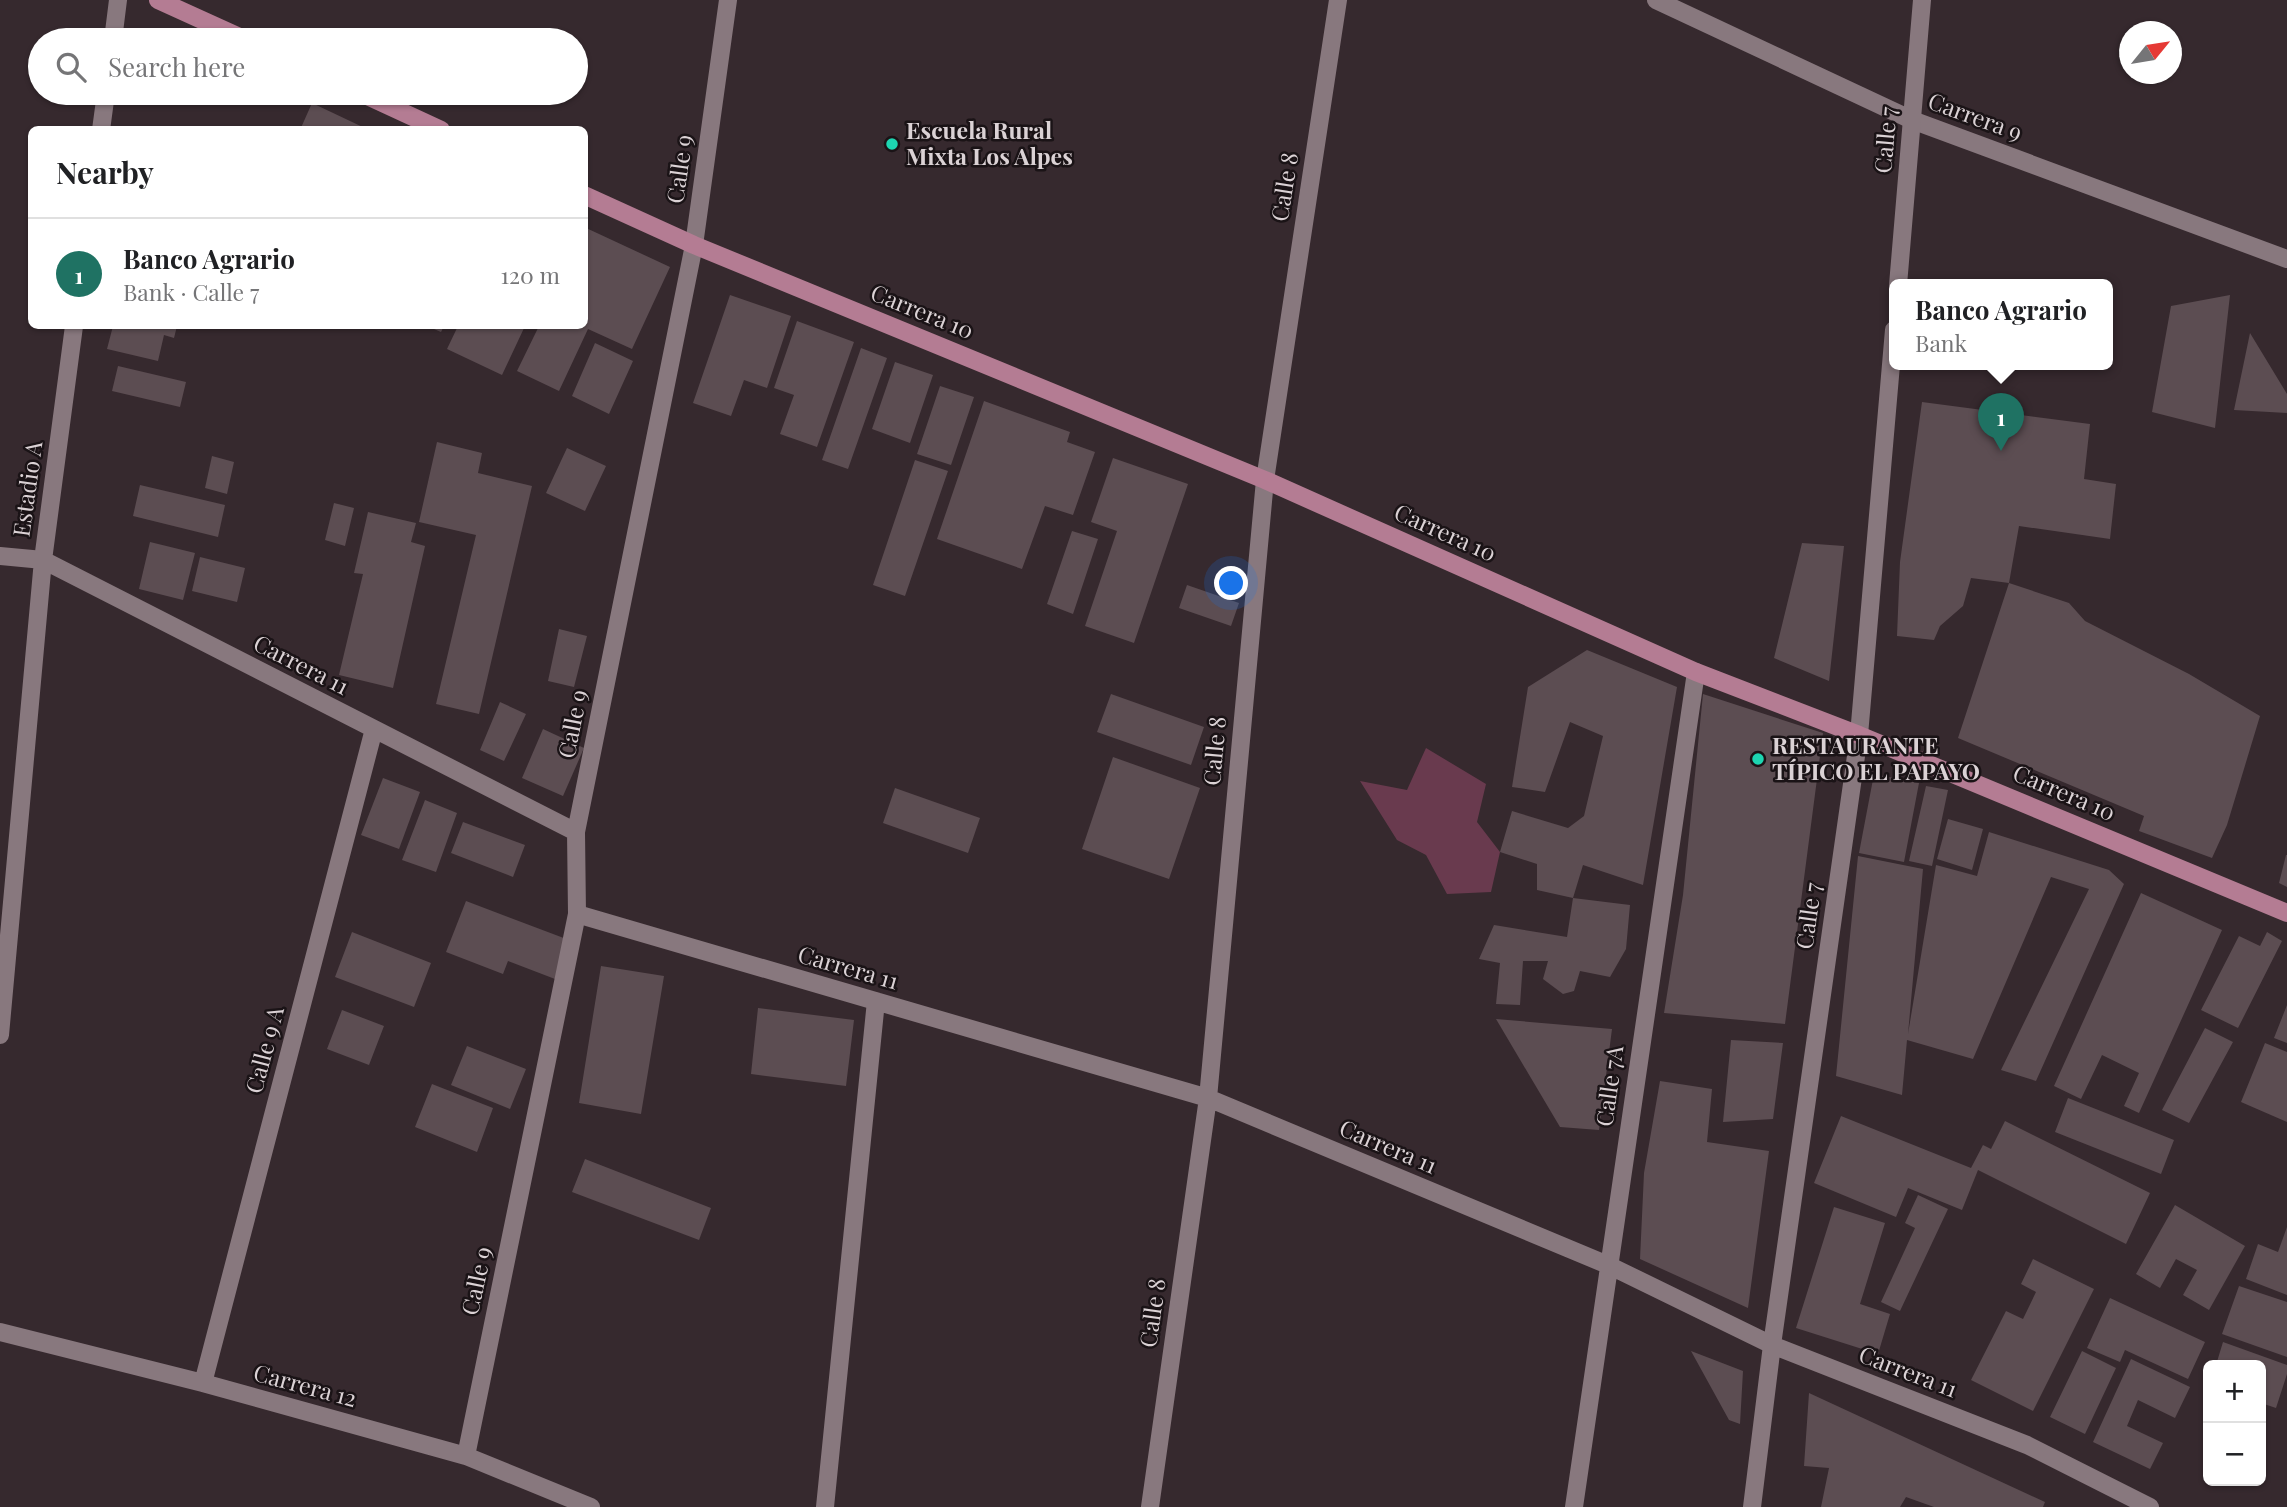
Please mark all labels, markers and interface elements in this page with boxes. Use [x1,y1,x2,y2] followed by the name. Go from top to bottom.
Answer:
[2119,21,2182,84] north arrow
[28,28,588,105] search box
[52,48,90,86] icon: search
[108,49,245,84] text: Search here
[1924,84,2027,147] street label: Carrera 9
[1866,105,1903,175] street label: Calle 7
[906,114,1073,171] place label: Escuela Rural Mixta Los Alpes
[658,132,699,205] street label: Calle 9
[884,136,900,152] marker: Escuela Rural Mixta Los Alpes
[1263,150,1304,224] street label: Calle 8
[56,152,154,192] text: Nearby
[123,241,295,276] text: Banco Agrario
[75,259,83,290] text: 1
[501,259,560,290] text: 120 m
[123,276,259,307] text: Bank · Calle 7
[867,276,979,345] street label: Carrera 10
[1889,279,2113,370] popup
[1915,292,2087,327] text: Banco Agrario
[1915,327,1967,358] text: Bank
[1978,393,2024,451] pin: 1
[4,439,49,538] street label: Estadio A
[1390,495,1501,568] street label: Carrera 10
[1214,566,1248,600] your location
[249,626,355,701] street label: Carrera 11
[550,687,593,761] street label: Calle 9
[1195,715,1232,787] street label: Calle 8
[1772,729,1980,786] place label: RESTAURANTE TÍPICO EL PAPAYO
[1750,751,1766,767] marker: RESTAURANTE TÍPICO EL PAPAYO
[2009,756,2121,827] street label: Carrera 10
[1788,880,1828,951] street label: Calle 7
[795,937,903,996] street label: Carrera 11
[237,1002,290,1096] street label: Calle 9 A
[1588,1043,1630,1128] street label: Calle 7A
[1335,1111,1443,1180] street label: Carrera 11
[453,1244,498,1318] street label: Calle 9
[1131,1276,1172,1349] street label: Calle 8
[1855,1338,1963,1404] street label: Carrera 11
[250,1356,360,1413] street label: Carrera 12
[2203,1360,2266,1486] map controls
[2203,1360,2266,1423] button: +
[2203,1423,2266,1486] button: −

